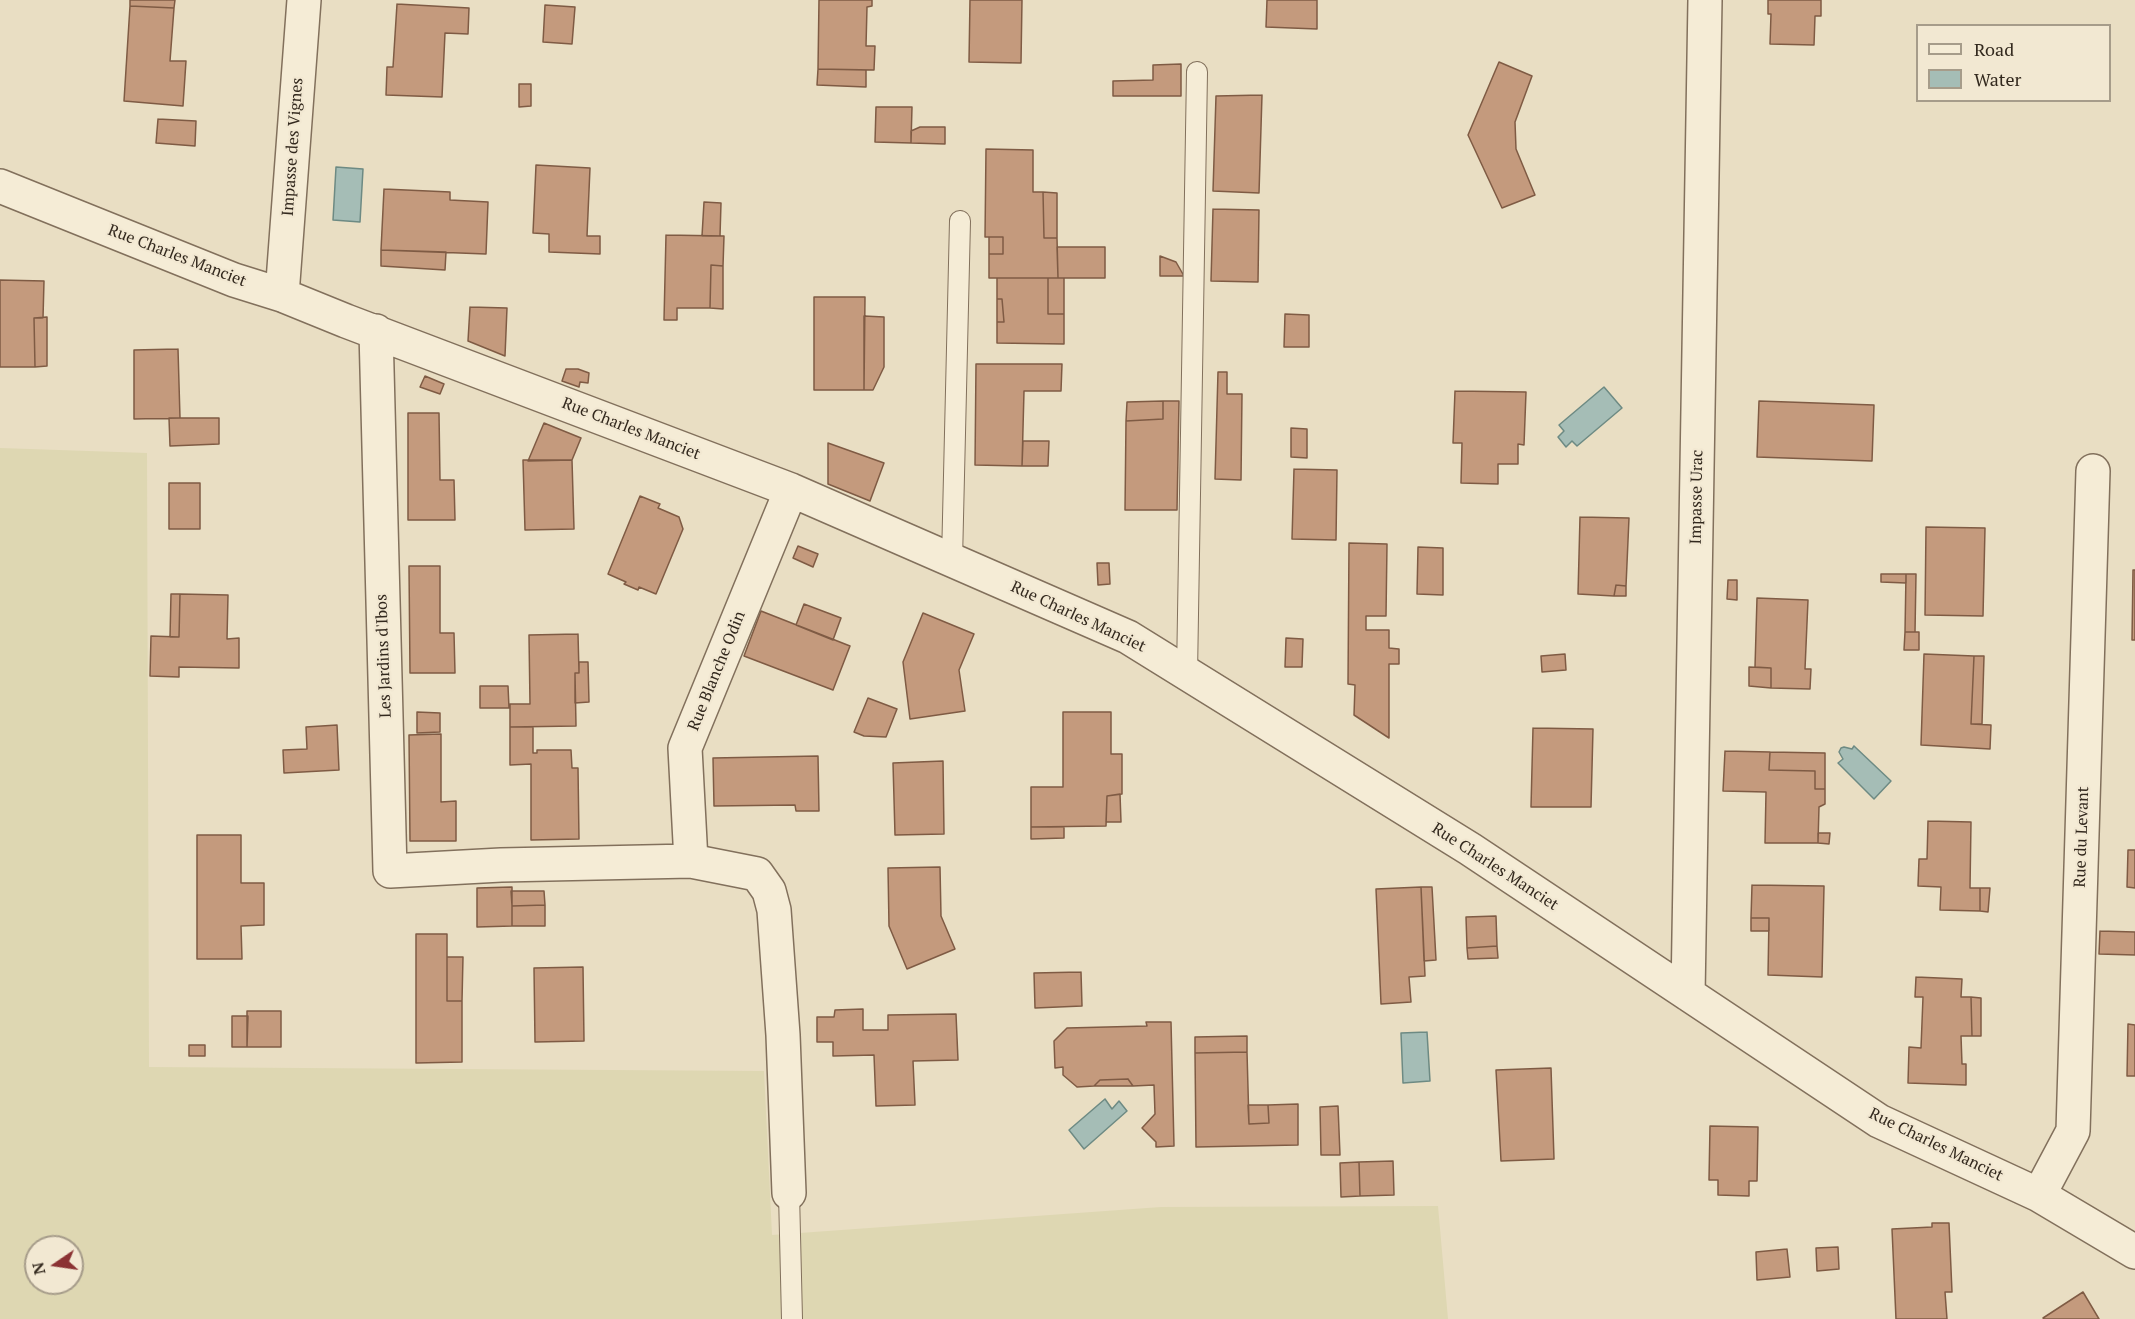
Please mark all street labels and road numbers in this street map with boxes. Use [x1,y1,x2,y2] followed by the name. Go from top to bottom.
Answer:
[279,77,307,217] street label: Impasse des Vignes
[105,221,249,291] street label: Rue Charles Manciet
[559,394,703,464] street label: Rue Charles Manciet
[1687,449,1707,545] street label: Impasse Urac
[1007,577,1149,657] street label: Rue Charles Manciet
[372,594,396,718] street label: Les Jardins d'Ibos
[684,608,750,734] street label: Rue Blanche Odin
[2071,786,2093,888] street label: Rue du Levant
[1428,819,1562,915] street label: Rue Charles Manciet
[1866,1104,2006,1186] street label: Rue Charles Manciet

